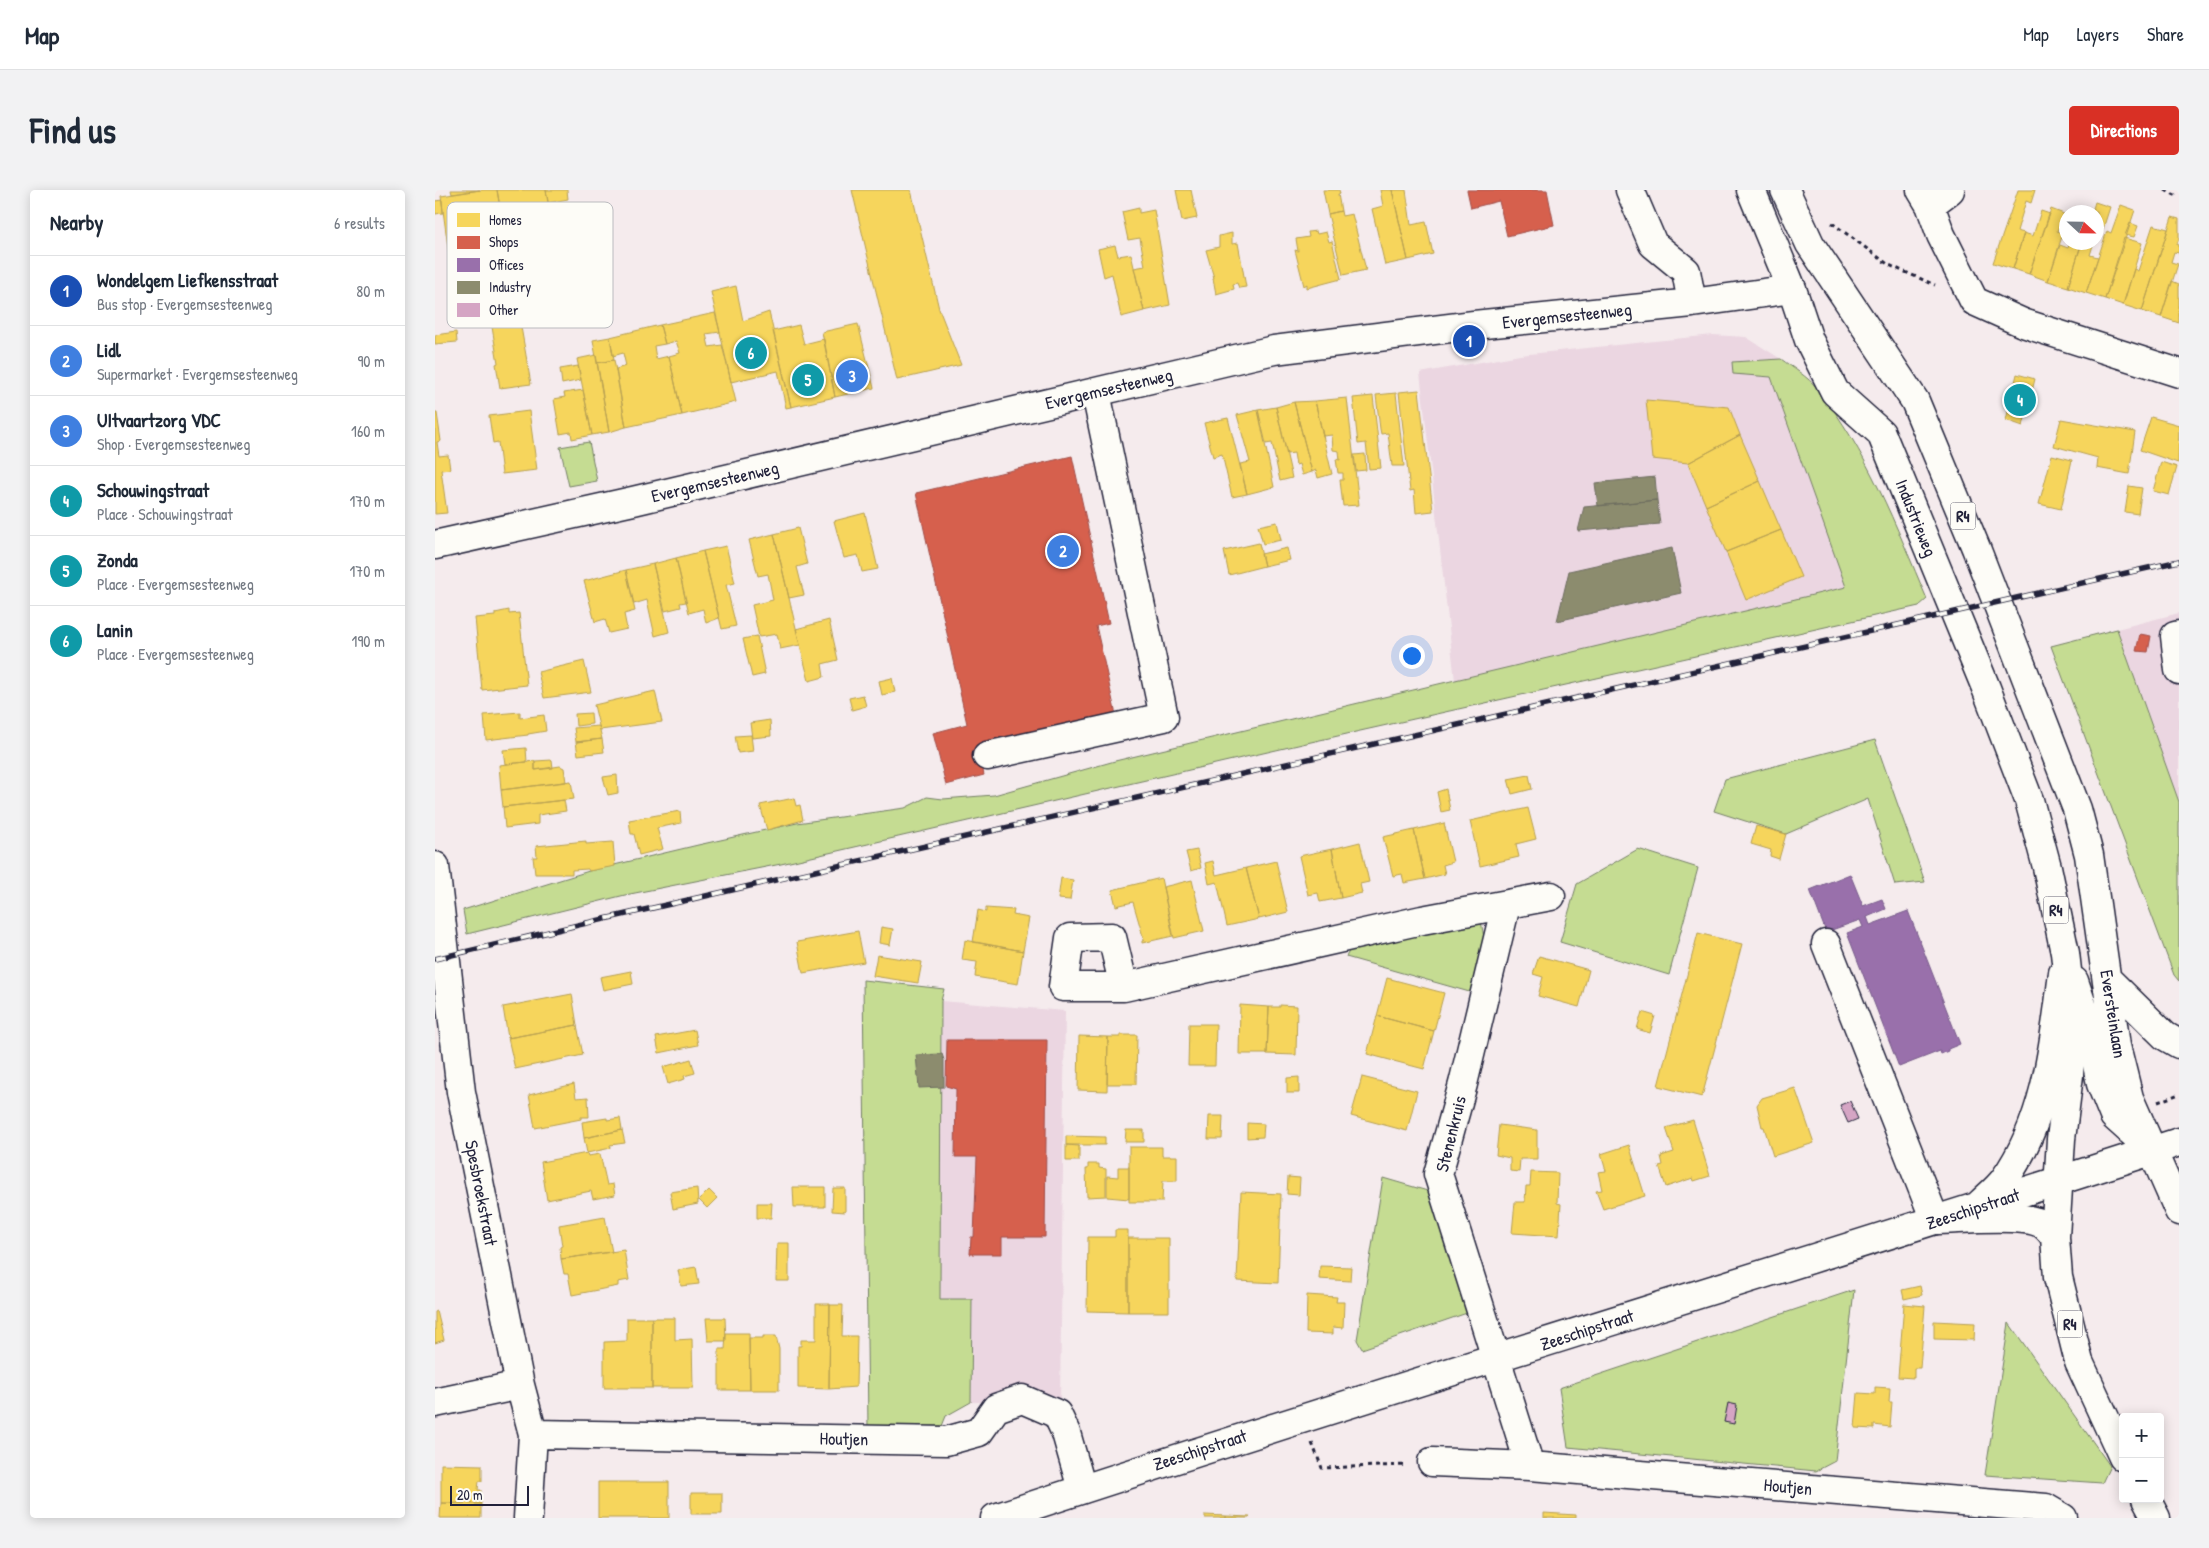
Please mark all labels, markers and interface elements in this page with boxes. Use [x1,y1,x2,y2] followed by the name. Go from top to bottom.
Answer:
[25,19,59,51] text: Map
[2023,22,2049,47] text: Map
[2077,22,2119,47] text: Layers
[2147,22,2184,47] text: Share
[2069,106,2179,155] button: Directions
[30,107,116,154] text: Find us
[447,202,613,328] legend
[2059,205,2104,250] north arrow
[50,208,103,237] text: Nearby
[489,210,522,229] text: Homes
[334,212,385,234] text: 6 results
[489,232,518,252] text: Shops
[489,255,524,274] text: Offices
[97,267,278,293] text: Wondelgem Liefkensstraat
[489,277,531,297] text: Industry
[63,280,69,302] text: 1
[356,280,385,302] text: 80 m
[97,293,272,315] text: Bus stop · Evergemsesteenweg
[1501,296,1633,335] street label: Evergemsesteenweg
[489,300,519,319] text: Other
[1453,322,1485,360] pin: 1
[735,334,767,372] pin: 6
[97,337,121,363] text: Lidl
[62,350,70,372] text: 2
[357,350,385,372] text: 90 m
[836,357,868,395] pin: 3
[792,361,824,399] pin: 5
[1043,362,1175,415] street label: Evergemsesteenweg
[97,363,298,385] text: Supermarket · Evergemsesteenweg
[2004,381,2036,419] pin: 4
[97,407,221,433] text: UItvaartzorg VDC
[62,420,70,442] text: 3
[351,420,385,442] text: 160 m
[97,433,250,455] text: Shop · Evergemsesteenweg
[649,455,781,508] street label: Evergemsesteenweg
[1890,475,1943,560] street label: Industrieweg
[97,477,209,503] text: Schouwingstraat
[63,490,69,512] text: 4
[350,490,385,512] text: 170 m
[1951,502,1975,530] road number: R4
[97,503,233,525] text: Place · Schouwingstraat
[1047,532,1079,570] pin: 2
[97,547,138,573] text: Zonda
[63,560,69,582] text: 5
[350,560,385,582] text: 170 m
[97,573,254,595] text: Place · Evergemsesteenweg
[97,617,133,643] text: Lanin
[63,630,69,652] text: 6
[352,630,385,652] text: 190 m
[97,643,254,665] text: Place · Evergemsesteenweg
[1399,643,1425,669] your location
[2043,896,2069,924] road number: R4
[2094,968,2133,1060] street label: Eversteinlaan
[1429,1093,1472,1175] street label: Stenenkruis
[459,1138,504,1248] street label: Spesbroekstraat
[1923,1181,2024,1235] street label: Zeeschipstraat
[1537,1302,1638,1356] street label: Zeeschipstraat
[2057,1310,2083,1338] road number: R4
[2119,1413,2164,1503] map controls
[2119,1413,2164,1458] button: +
[1150,1422,1251,1476] street label: Zeeschipstraat
[819,1426,869,1451] street label: Houtjen
[2119,1458,2164,1503] button: −
[1763,1472,1813,1501] street label: Houtjen
[450,1483,529,1506] scale bar
[457,1485,483,1504] text: 20 m

